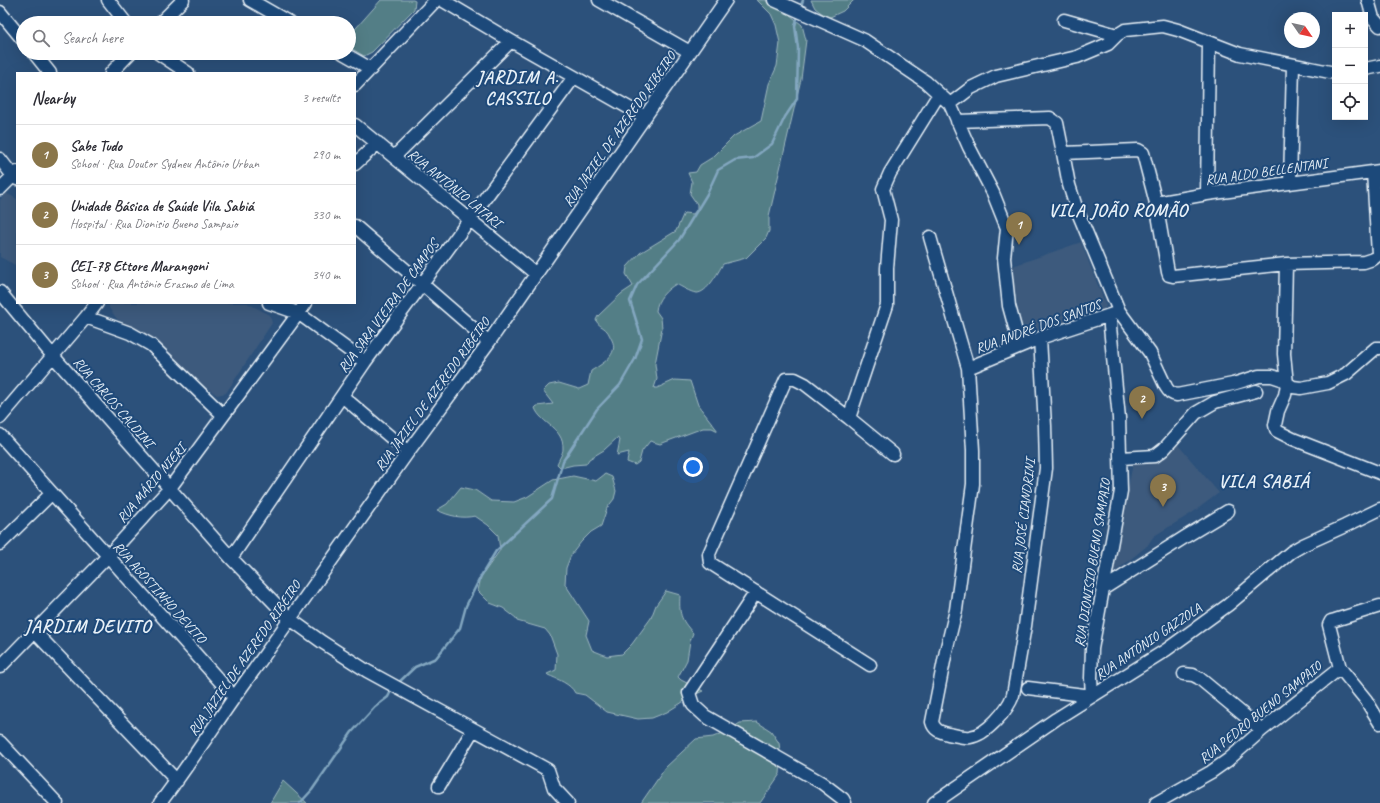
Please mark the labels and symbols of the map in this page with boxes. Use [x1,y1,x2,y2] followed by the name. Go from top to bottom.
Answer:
[1284,12,1320,48] north arrow
[559,47,681,210] street label: RUA JAZIEL DE AZEREDO RIBEIRO
[475,66,559,109] district label: JARDIM A. CASSILO
[405,145,507,233] street label: RUA ANTÔNIO LATARI
[1204,154,1331,188] street label: RUA ALDO BELLENTANI
[1048,199,1190,221] district label: VILA JOÃO ROMÃO
[1006,212,1032,245] pin: 1
[335,234,444,376] street label: RUA SARA VIEIRA DE CAMPOS
[973,295,1105,357] street label: RUA ANDRÉ DOS SANTOS
[371,313,495,474] street label: RUA JAZIEL DE AZEREDO RIBEIRO
[70,354,160,453] street label: RUA CARLOS CALDINI
[1129,386,1155,419] pin: 2
[113,438,192,526] street label: RUA MÁRIO NIERI
[1008,455,1039,574] street label: RUA JOSÉ CIANDRINI
[683,457,703,477] your location
[1218,470,1312,492] district label: VILA SABIÁ
[1150,474,1176,507] pin: 3
[1071,476,1114,648] street label: RUA DIONISIO BUENO SAMPAIO
[110,538,211,648] street label: RUA AGOSTINHO DEVITO
[184,576,306,739] street label: RUA JAZIEL DE AZEREDO RIBEIRO
[1092,599,1205,683] street label: RUA ANTÔNIO GAZZOLA
[23,615,153,637] district label: JARDIM DEVITO
[1196,656,1327,767] street label: RUA PEDRO BUENO SAMPAIO

